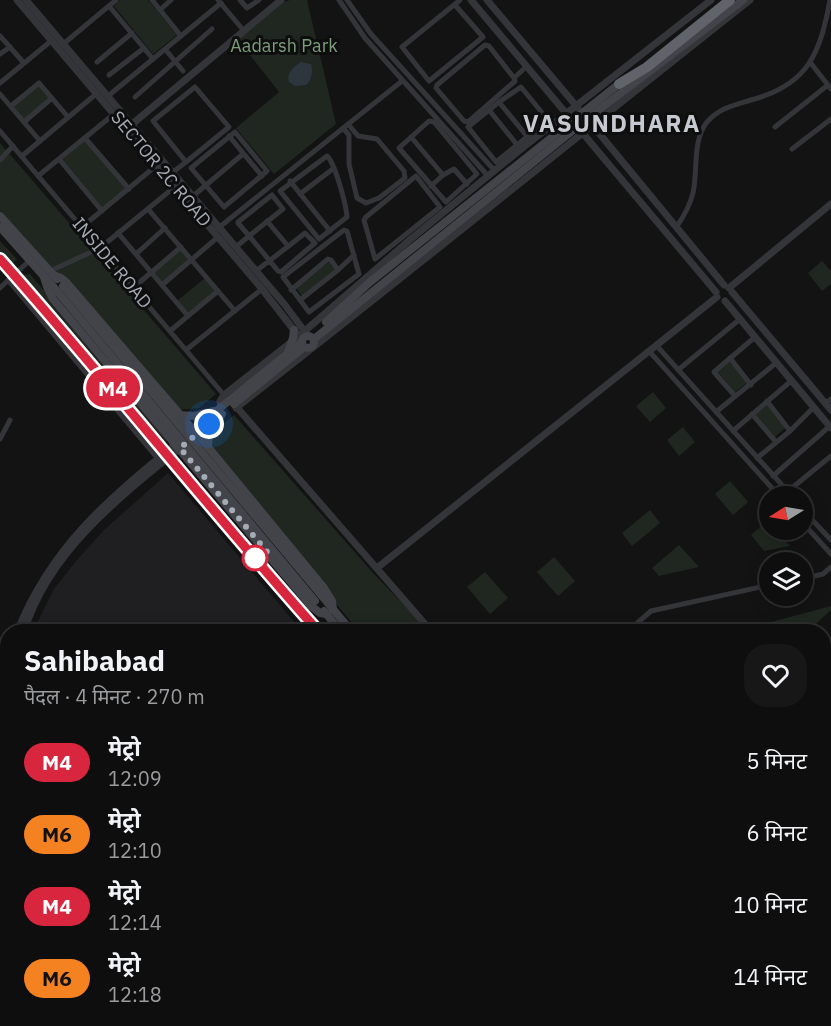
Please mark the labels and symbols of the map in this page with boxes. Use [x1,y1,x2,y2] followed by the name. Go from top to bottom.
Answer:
[230,34,338,57] park label: Aadarsh Park
[106,106,217,231] street label: SECTOR 2C ROAD
[523,107,701,139] district label: VASUNDHARA
[68,212,157,313] street label: INSIDE ROAD
[86,368,140,408] line badge: M4
[194,409,224,439] your location
[759,486,813,540] north arrow
[242,545,268,571] unlabelled marker

